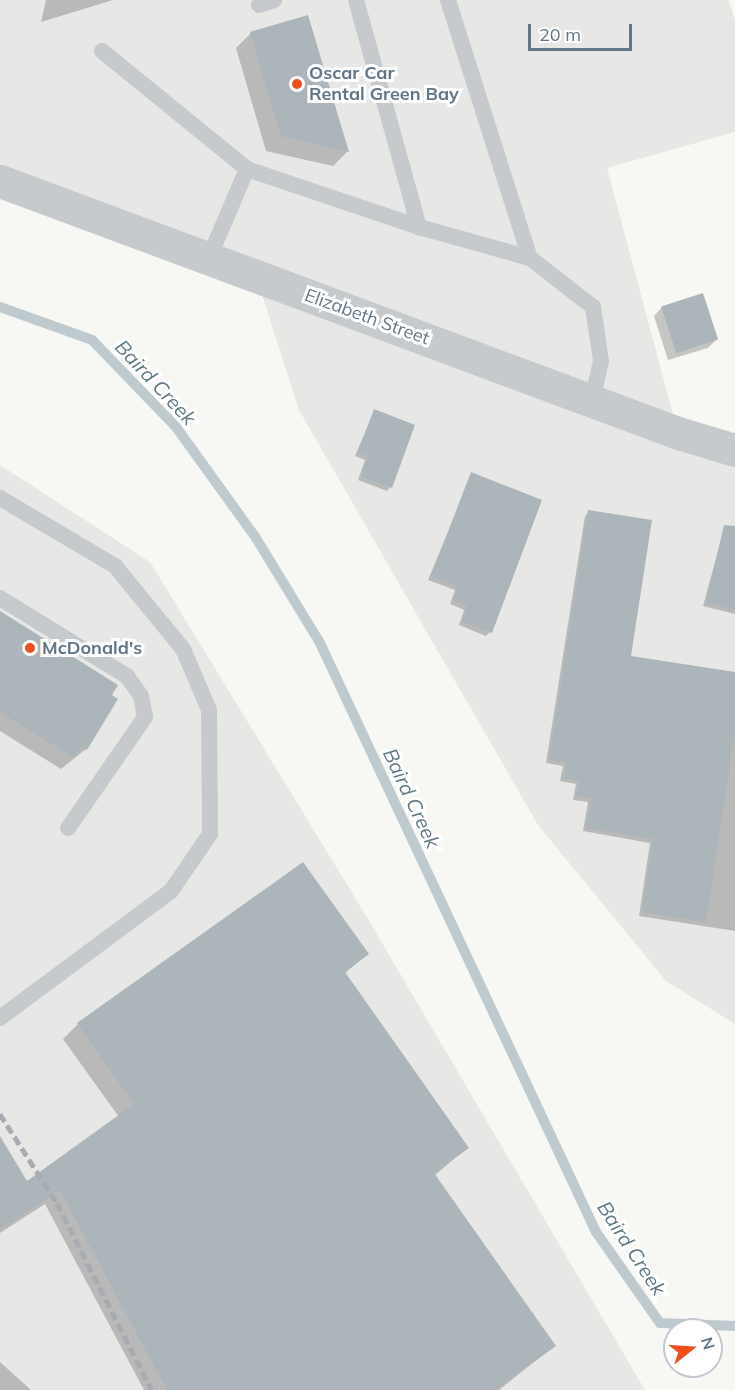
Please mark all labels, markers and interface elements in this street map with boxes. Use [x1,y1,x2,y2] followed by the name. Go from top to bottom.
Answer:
[531,12,634,50] scale bar
[539,23,581,46] text: 20 m
[309,63,459,106] place label: Oscar Car Rental Green Bay
[290,77,304,91] marker: Oscar Car Rental Green Bay
[302,284,432,350] street label: Elizabeth Street
[111,334,201,430] water label: Baird Creek
[42,637,142,659] place label: McDonald's
[23,641,37,655] marker: McDonald's
[378,744,446,852] water label: Baird Creek
[593,1196,671,1300] water label: Baird Creek
[663,1318,723,1378] north arrow
[697,1335,720,1352] text: N

